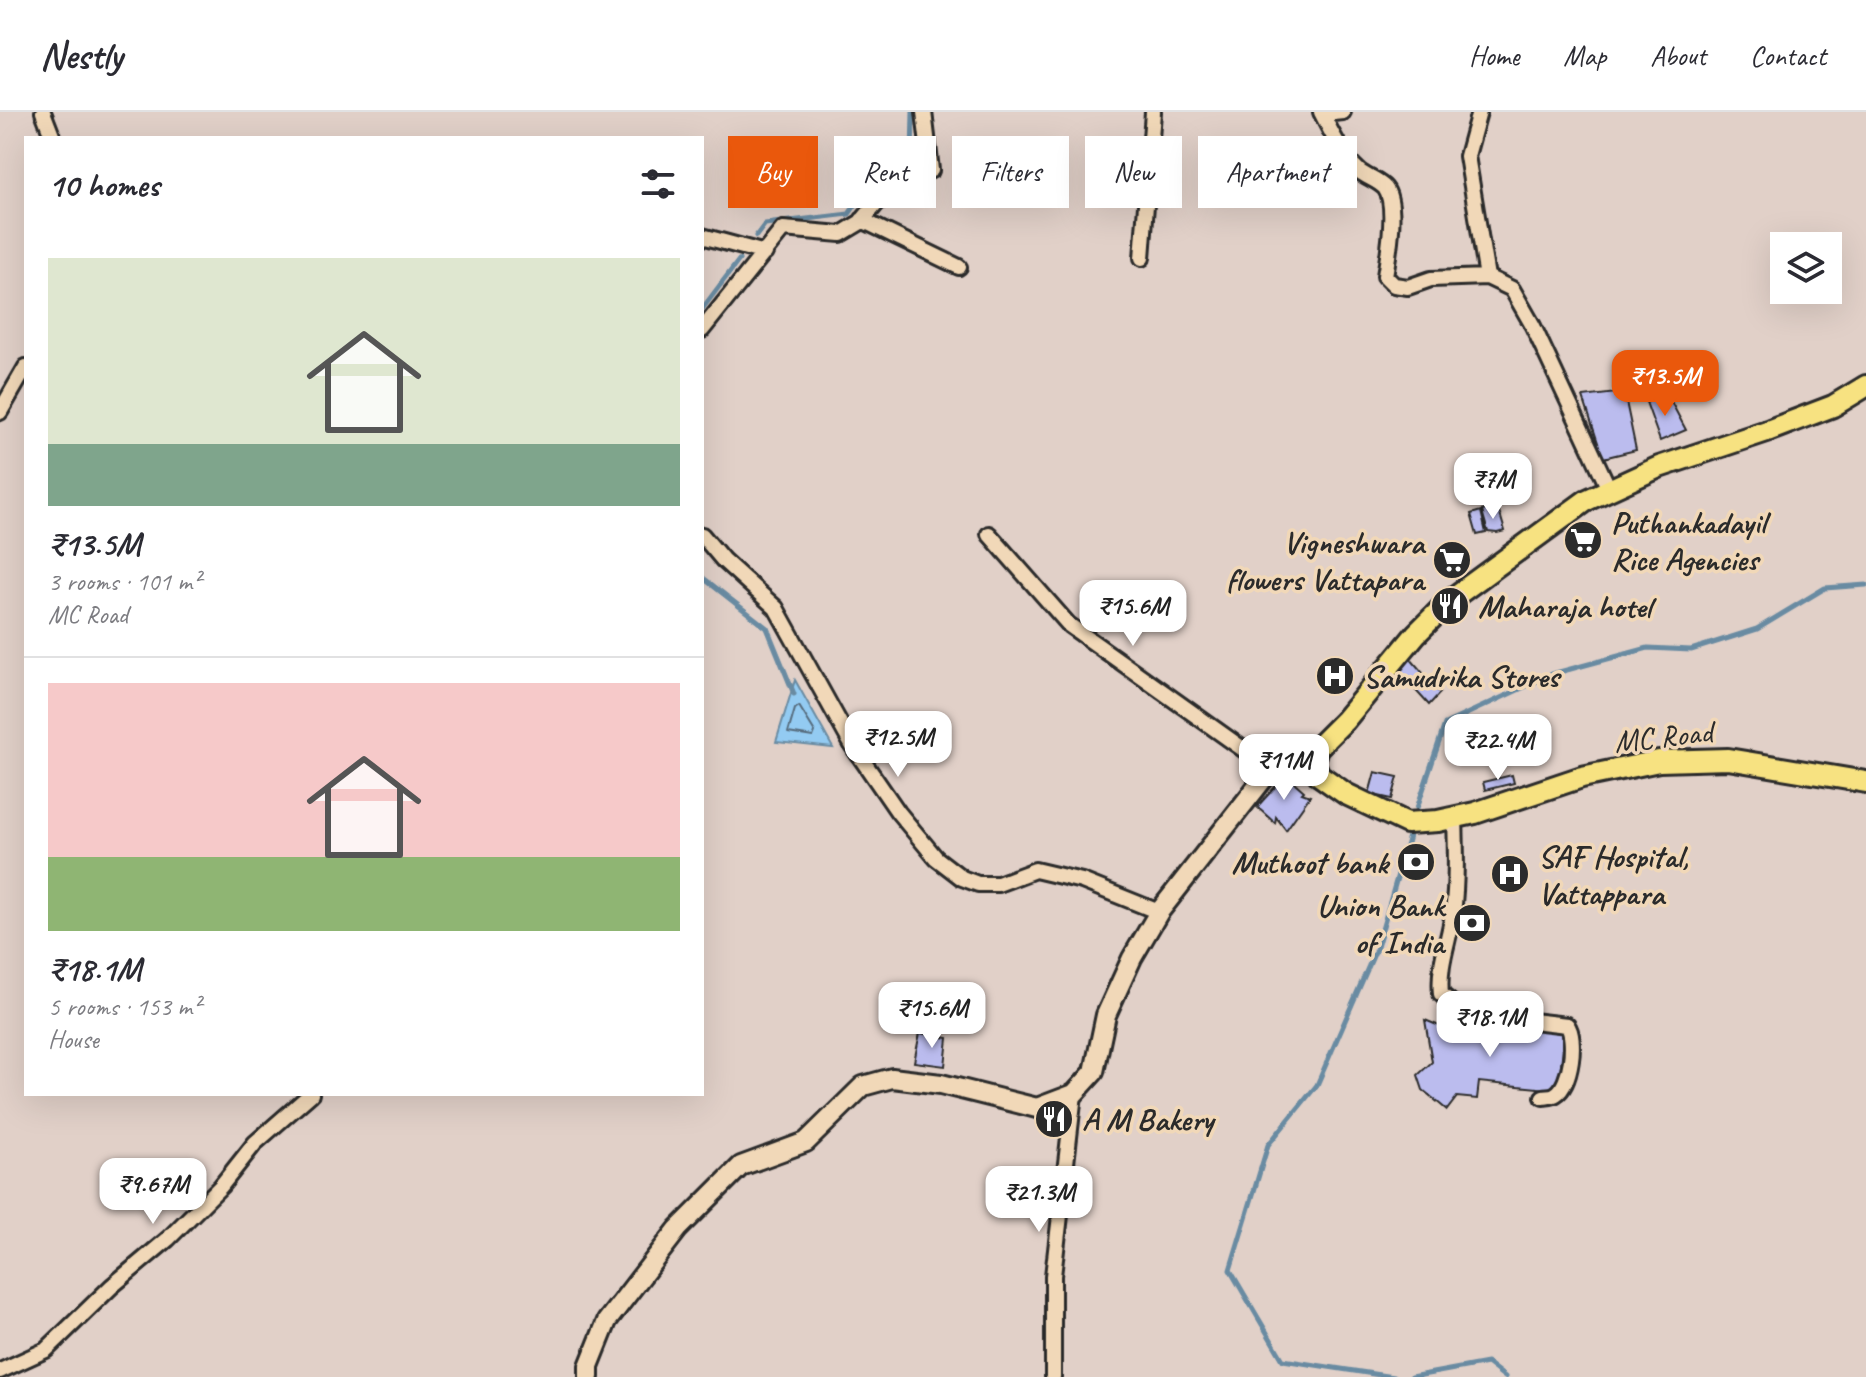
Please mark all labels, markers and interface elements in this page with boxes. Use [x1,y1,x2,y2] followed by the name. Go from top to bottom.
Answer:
[40,32,122,79] text: Nestly
[1469,38,1519,73] text: Home
[1563,38,1606,73] text: Map
[1650,38,1706,73] text: About
[1750,38,1826,73] text: Contact
[728,136,818,208] chip: Buy
[834,136,936,208] chip: Rent
[952,136,1069,208] chip: Filters
[1085,136,1182,208] chip: New
[1198,136,1357,208] chip: Apartment
[636,162,680,206] icon: filters
[48,163,159,206] text: 10 homes
[1770,232,1842,304] map controls
[1770,232,1842,304] button: layers
[292,310,436,454] icon: home
[1600,350,1730,418] pin: ₹13.5M
[1630,359,1700,392] text: ₹13.5M
[1454,453,1532,521] pin: ₹7M
[1472,462,1514,495] text: ₹7M
[1611,502,1772,580] place label: Puthankadayil Rice Agencies
[1562,519,1604,561] supermarket icon: Puthankadayil Rice Agencies
[48,522,140,565] text: ₹13.5M
[1227,522,1427,600] place label: Vigneshwara flowers Vattapara
[1431,539,1473,581] supermarket icon: Vigneshwara flowers Vattapara
[48,565,200,598] text: 3 rooms · 101 m²
[1068,580,1198,648] pin: ₹15.6M
[1429,585,1471,627] restaurant icon: Maharaja hotel
[1478,586,1658,627] place label: Maharaja hotel
[1097,589,1169,622] text: ₹15.6M
[48,598,128,631] text: MC Road
[1314,655,1356,697] hospital icon: Samudrika Stores
[1363,656,1562,697] place label: Samudrika Stores
[1612,710,1719,762] street label: MC Road
[833,711,963,779] pin: ₹12.5M
[1433,714,1563,782] pin: ₹22.4M
[863,720,933,753] text: ₹12.5M
[1463,723,1533,756] text: ₹22.4M
[1237,734,1331,802] pin: ₹11M
[292,735,436,879] icon: home
[1257,743,1311,776] text: ₹11M
[1538,836,1689,914] place label: SAF Hospital, Vattappara
[1395,841,1437,883] bank icon: Muthoot bank
[1231,842,1391,883] place label: Muthoot bank
[1489,853,1531,895] hospital icon: SAF Hospital, Vattappara
[1317,885,1447,963] place label: Union Bank of India
[1451,902,1493,944] bank icon: Union Bank of India
[48,947,141,990] text: ₹18.1M
[867,982,997,1050] pin: ₹15.6M
[48,990,200,1023] text: 5 rooms · 153 m²
[896,991,968,1024] text: ₹15.6M
[1425,991,1555,1059] pin: ₹18.1M
[1455,1000,1525,1033] text: ₹18.1M
[48,1023,99,1056] text: House
[1033,1098,1075,1140] restaurant icon: A M Bakery
[1082,1099,1216,1140] place label: A M Bakery
[88,1158,218,1226] pin: ₹9.67M
[974,1166,1104,1234] pin: ₹21.3M
[117,1167,189,1200] text: ₹9.67M
[1004,1175,1074,1208] text: ₹21.3M

